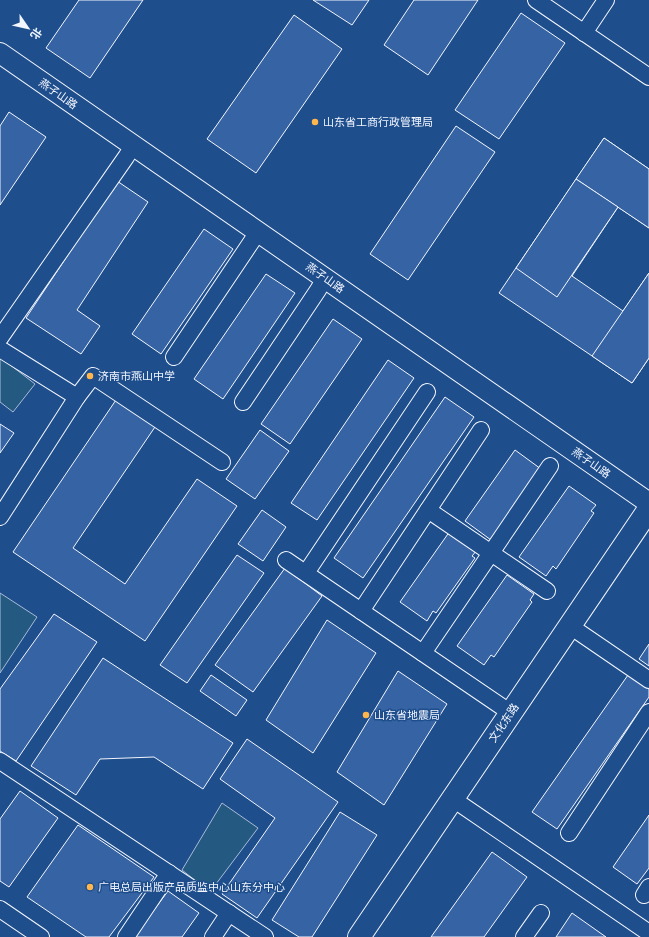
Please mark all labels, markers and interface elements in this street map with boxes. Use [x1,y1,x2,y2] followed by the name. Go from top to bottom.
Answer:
[8,8,48,48] north arrow
[27,25,45,42] text: 北
[36,75,80,113] street label: 燕子山路
[323,115,433,130] place label: 山东省工商行政管理局
[310,117,320,127] marker: 山东省工商行政管理局
[303,259,347,297] street label: 燕子山路
[98,369,175,384] place label: 济南市燕山中学
[85,371,95,381] marker: 济南市燕山中学
[569,444,613,482] street label: 燕子山路
[485,701,523,745] street label: 文化东路
[374,708,440,723] place label: 山东省地震局
[361,710,371,720] marker: 山东省地震局
[98,880,285,895] place label: 广电总局出版产品质监中心山东分中心
[85,882,95,892] marker: 广电总局出版产品质监中心山东分中心

